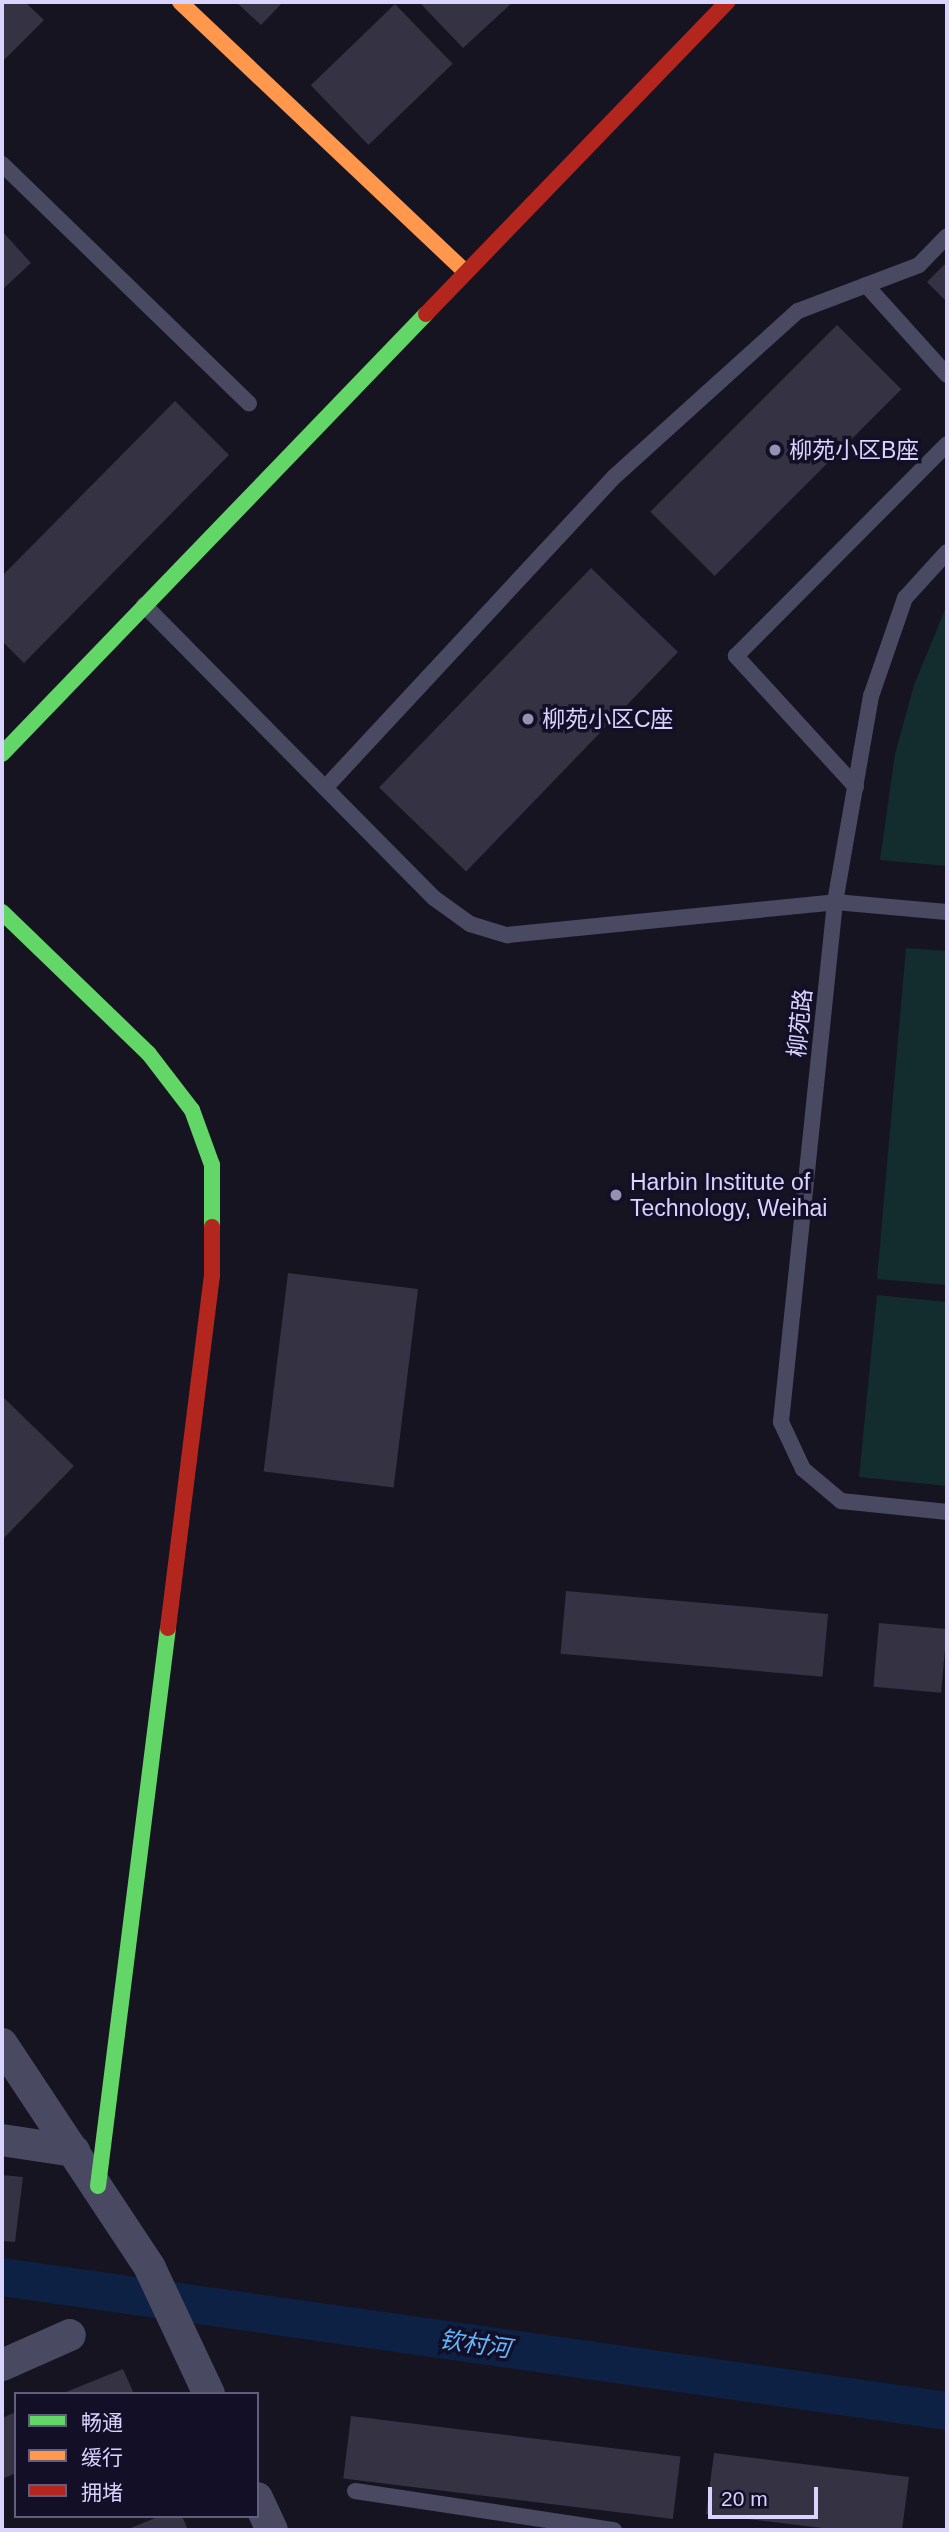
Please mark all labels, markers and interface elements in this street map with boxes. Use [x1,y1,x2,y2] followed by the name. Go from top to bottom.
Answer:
[789,436,919,464] place label: 柳苑小区B座
[767,442,783,458] marker: 柳苑小区B座
[542,705,674,733] place label: 柳苑小区C座
[520,711,536,727] marker: 柳苑小区C座
[783,987,817,1059] street label: 柳苑路
[630,1168,827,1222] place label: Harbin Institute of Technology, Weihai
[608,1187,624,1203] marker: Harbin Institute of Technology, Weihai
[437,2325,513,2363] water label: 钦村河
[14,2392,259,2518] legend
[81,2411,123,2434] text: 畅通
[81,2446,123,2469] text: 缓行
[711,2472,821,2516] scale bar
[81,2481,123,2504] text: 拥堵
[721,2487,768,2510] text: 20 m

